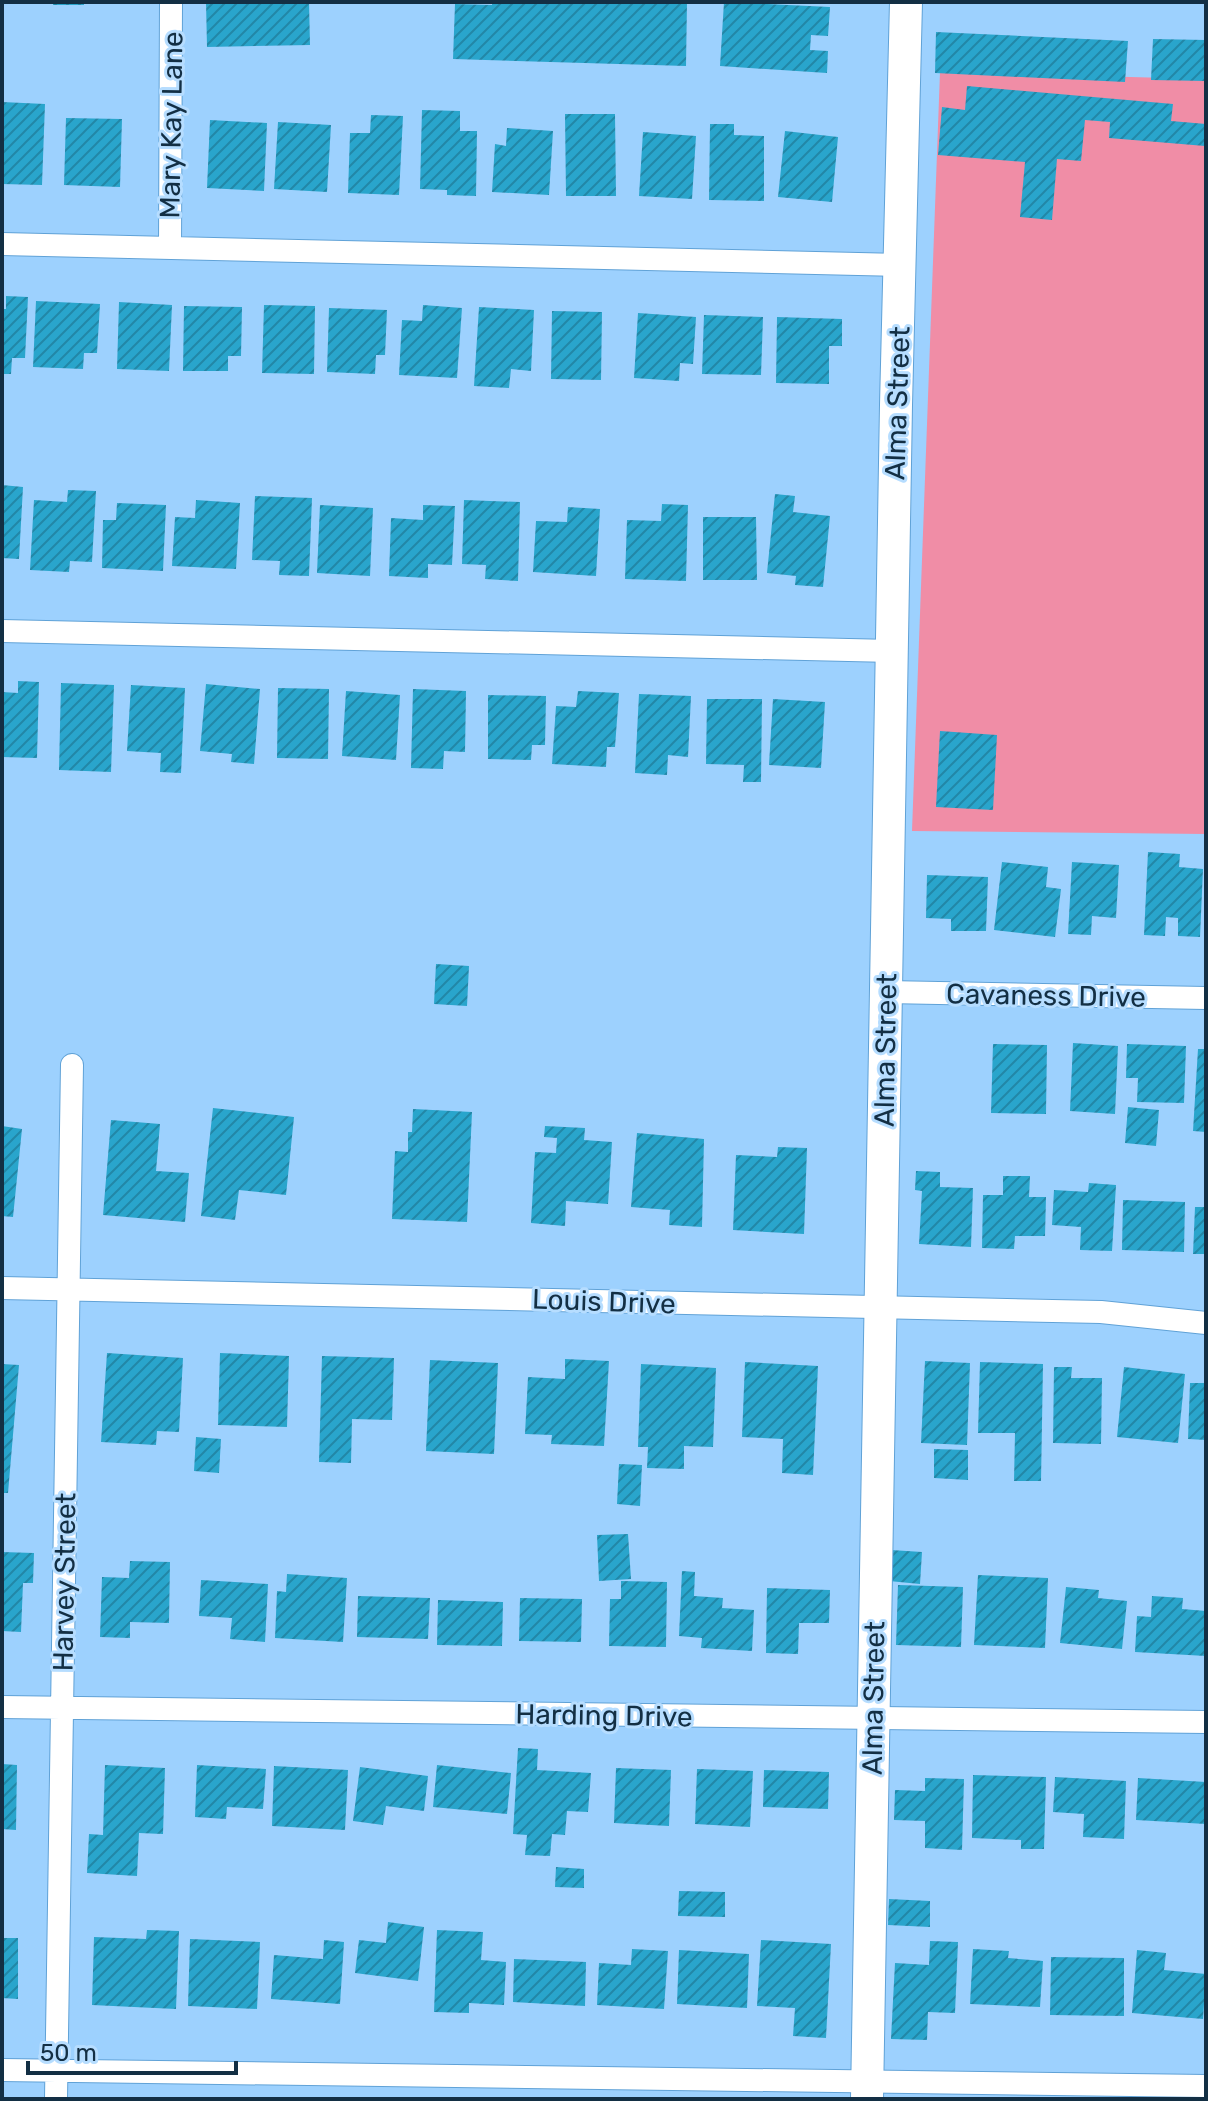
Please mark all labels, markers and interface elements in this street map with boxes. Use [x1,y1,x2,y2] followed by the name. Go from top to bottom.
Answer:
[153,31,190,219] street label: Mary Kay Lane
[878,326,917,480] street label: Alma Street
[868,973,903,1127] street label: Alma Street
[946,977,1146,1014] street label: Cavaness Drive
[532,1283,676,1320] street label: Louis Drive
[46,1492,83,1672] street label: Harvey Street
[856,1621,891,1775] street label: Alma Street
[515,1697,693,1734] street label: Harding Drive
[28,2025,236,2075] scale bar
[40,2039,97,2067] text: 50 m

